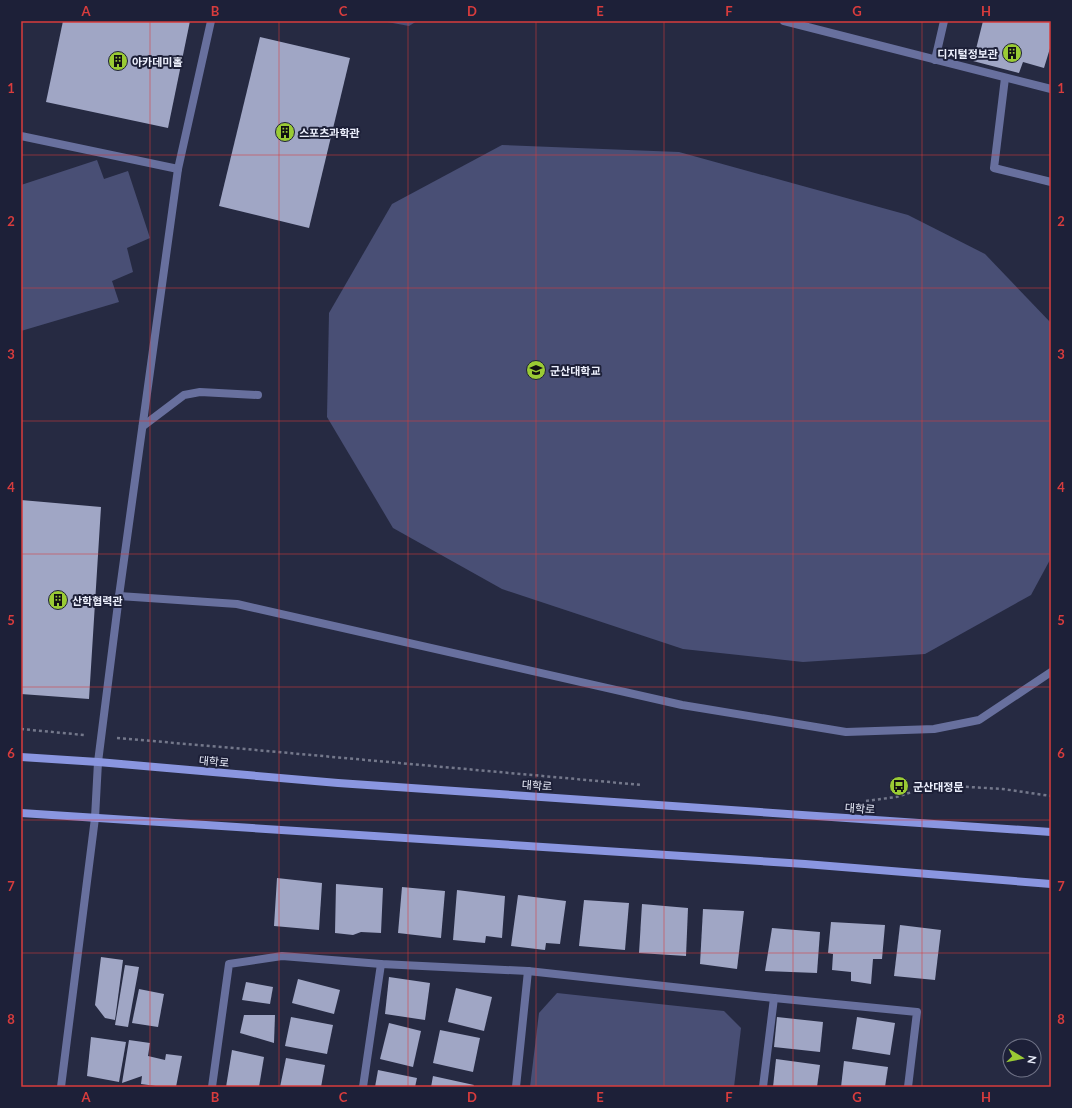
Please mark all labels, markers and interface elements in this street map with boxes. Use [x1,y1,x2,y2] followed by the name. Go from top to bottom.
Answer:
[80,3,91,19] text: A
[211,3,220,19] text: B
[339,3,348,19] text: C
[467,3,477,19] text: D
[596,3,604,19] text: E
[725,3,733,19] text: F
[852,3,862,19] text: G
[981,3,991,19] text: H
[1001,42,1023,64] building icon: 디지털정보관
[937,47,998,60] place label: 디지털정보관
[107,50,129,72] building icon: 아카데미홀
[132,55,183,68] place label: 아카데미홀
[7,80,15,96] text: 1
[1057,80,1065,96] text: 1
[274,121,296,143] building icon: 스포츠과학관
[299,126,360,139] place label: 스포츠과학관
[7,213,15,229] text: 2
[1057,213,1065,229] text: 2
[7,346,15,362] text: 3
[1057,346,1065,362] text: 3
[525,359,547,381] school or university icon: 군산대학교
[550,364,601,377] place label: 군산대학교
[7,479,15,495] text: 4
[1057,479,1065,495] text: 4
[47,589,69,611] building icon: 산학협력관
[72,594,123,607] place label: 산학협력관
[7,612,15,628] text: 5
[1057,612,1065,628] text: 5
[7,745,15,761] text: 6
[1057,745,1065,761] text: 6
[198,753,230,769] street label: 대학로
[888,775,910,797] bus stop icon: 군산대정문
[521,777,553,793] street label: 대학로
[913,780,964,793] place label: 군산대정문
[844,800,876,816] street label: 대학로
[7,878,15,894] text: 7
[1057,878,1065,894] text: 7
[7,1011,15,1027] text: 8
[1057,1011,1065,1027] text: 8
[1002,1038,1042,1078] north arrow
[1025,1055,1039,1065] text: N
[80,1089,91,1105] text: A
[211,1089,220,1105] text: B
[339,1089,348,1105] text: C
[467,1089,477,1105] text: D
[596,1089,604,1105] text: E
[725,1089,733,1105] text: F
[852,1089,862,1105] text: G
[981,1089,991,1105] text: H

